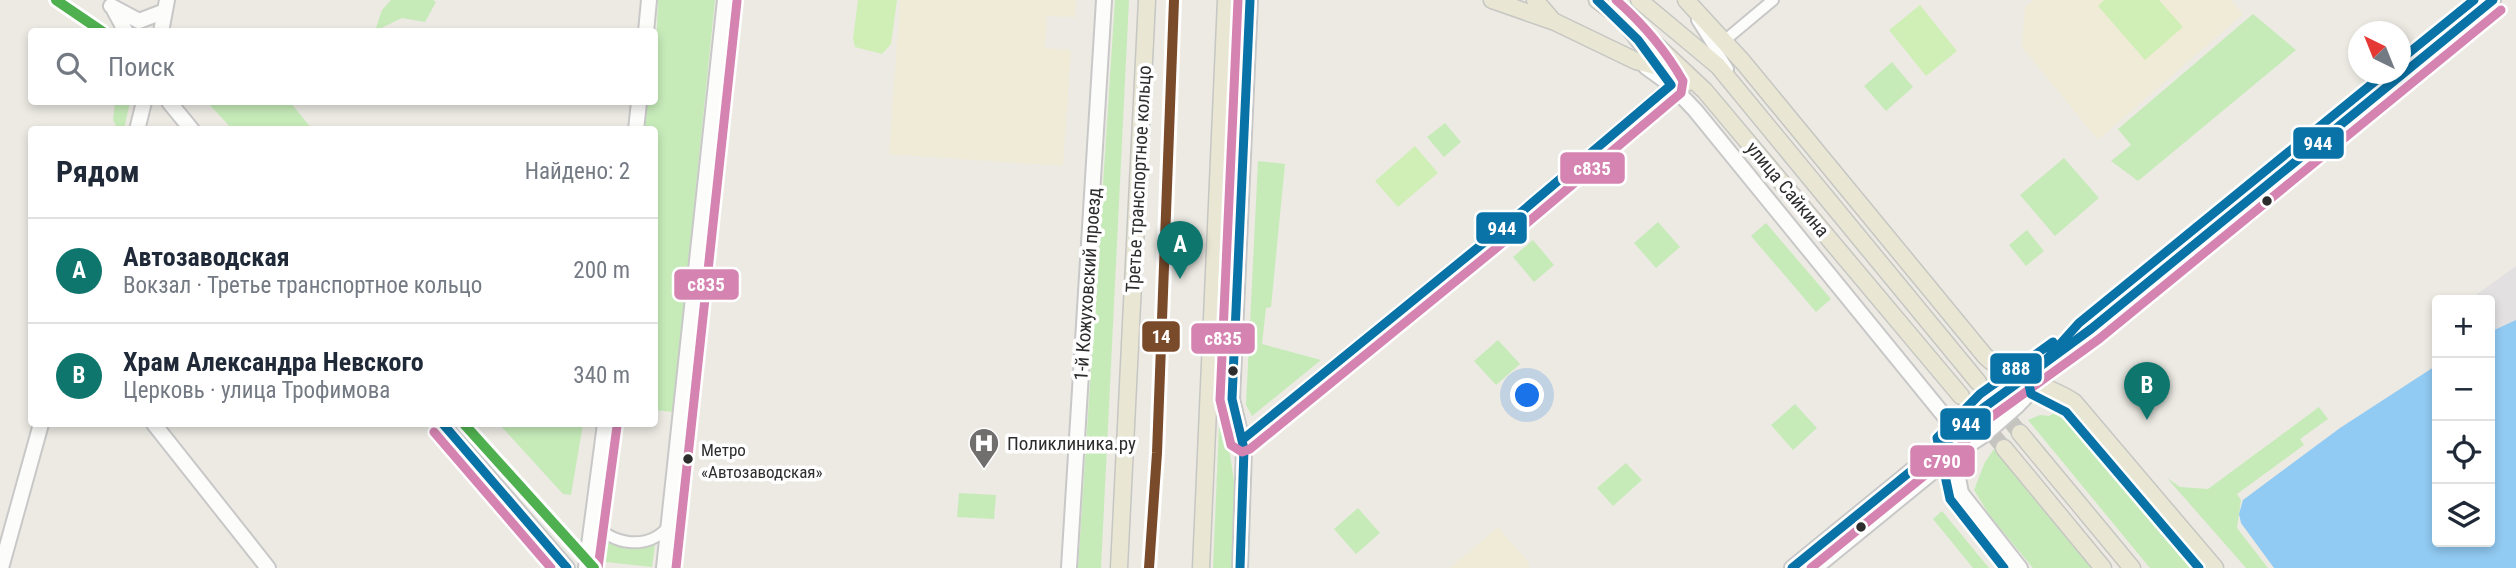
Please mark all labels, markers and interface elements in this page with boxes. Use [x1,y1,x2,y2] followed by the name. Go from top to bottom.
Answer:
[2348,21,2411,84] north arrow
[28,28,658,105] search box
[52,48,90,86] icon: search
[108,52,175,82] text: Поиск
[1121,65,1156,293] street label: Третье транспортное кольцо
[2292,126,2345,160] line badge: 944
[2304,132,2332,155] text: 944
[1741,137,1834,242] street label: улица Сайкина
[1559,151,1626,185] line badge: с835
[56,154,140,189] text: Рядом
[1573,157,1611,180] text: с835
[525,158,630,185] text: Найдено: 2
[1069,187,1106,381] street label: 1-й Кожуховский проезд
[2260,194,2274,208] unlabelled marker
[1475,211,1528,245] line badge: 944
[1488,217,1516,240] text: 944
[1157,221,1203,279] pin: A
[123,242,289,272] text: Автозаводская
[72,257,86,284] text: A
[573,257,630,284] text: 200 m
[673,268,740,301] line badge: с835
[123,272,482,299] text: Вокзал · Третье транспортное кольцо
[687,273,725,296] text: с835
[2432,295,2495,547] map controls
[2432,295,2495,358] button: +
[1141,320,1181,353] line badge: 14
[1190,322,1256,355] line badge: с835
[1151,325,1171,348] text: 14
[1204,327,1242,350] text: с835
[123,347,424,377] text: Храм Александра Невского
[1989,352,2043,385] line badge: 888
[2002,357,2030,380] text: 888
[2432,358,2495,421] button: −
[73,362,85,389] text: B
[573,362,630,389] text: 340 m
[2124,362,2170,420] pin: B
[1226,364,1240,378] unlabelled marker
[123,377,390,404] text: Церковь · улица Трофимова
[1510,378,1544,412] your location
[1939,407,1992,441] line badge: 944
[1952,413,1980,436] text: 944
[2432,421,2495,484] button: locate
[967,426,1001,470] hospital icon: Поликлиника.ру
[1007,432,1136,455] place label: Поликлиника.ру
[701,440,823,482] place label: Метро «Автозаводская»
[1909,444,1976,478] line badge: с790
[1923,450,1961,473] text: с790
[681,452,695,466] marker: Метро «Автозаводская»
[2432,484,2495,547] button: layers
[1854,520,1868,534] unlabelled marker

